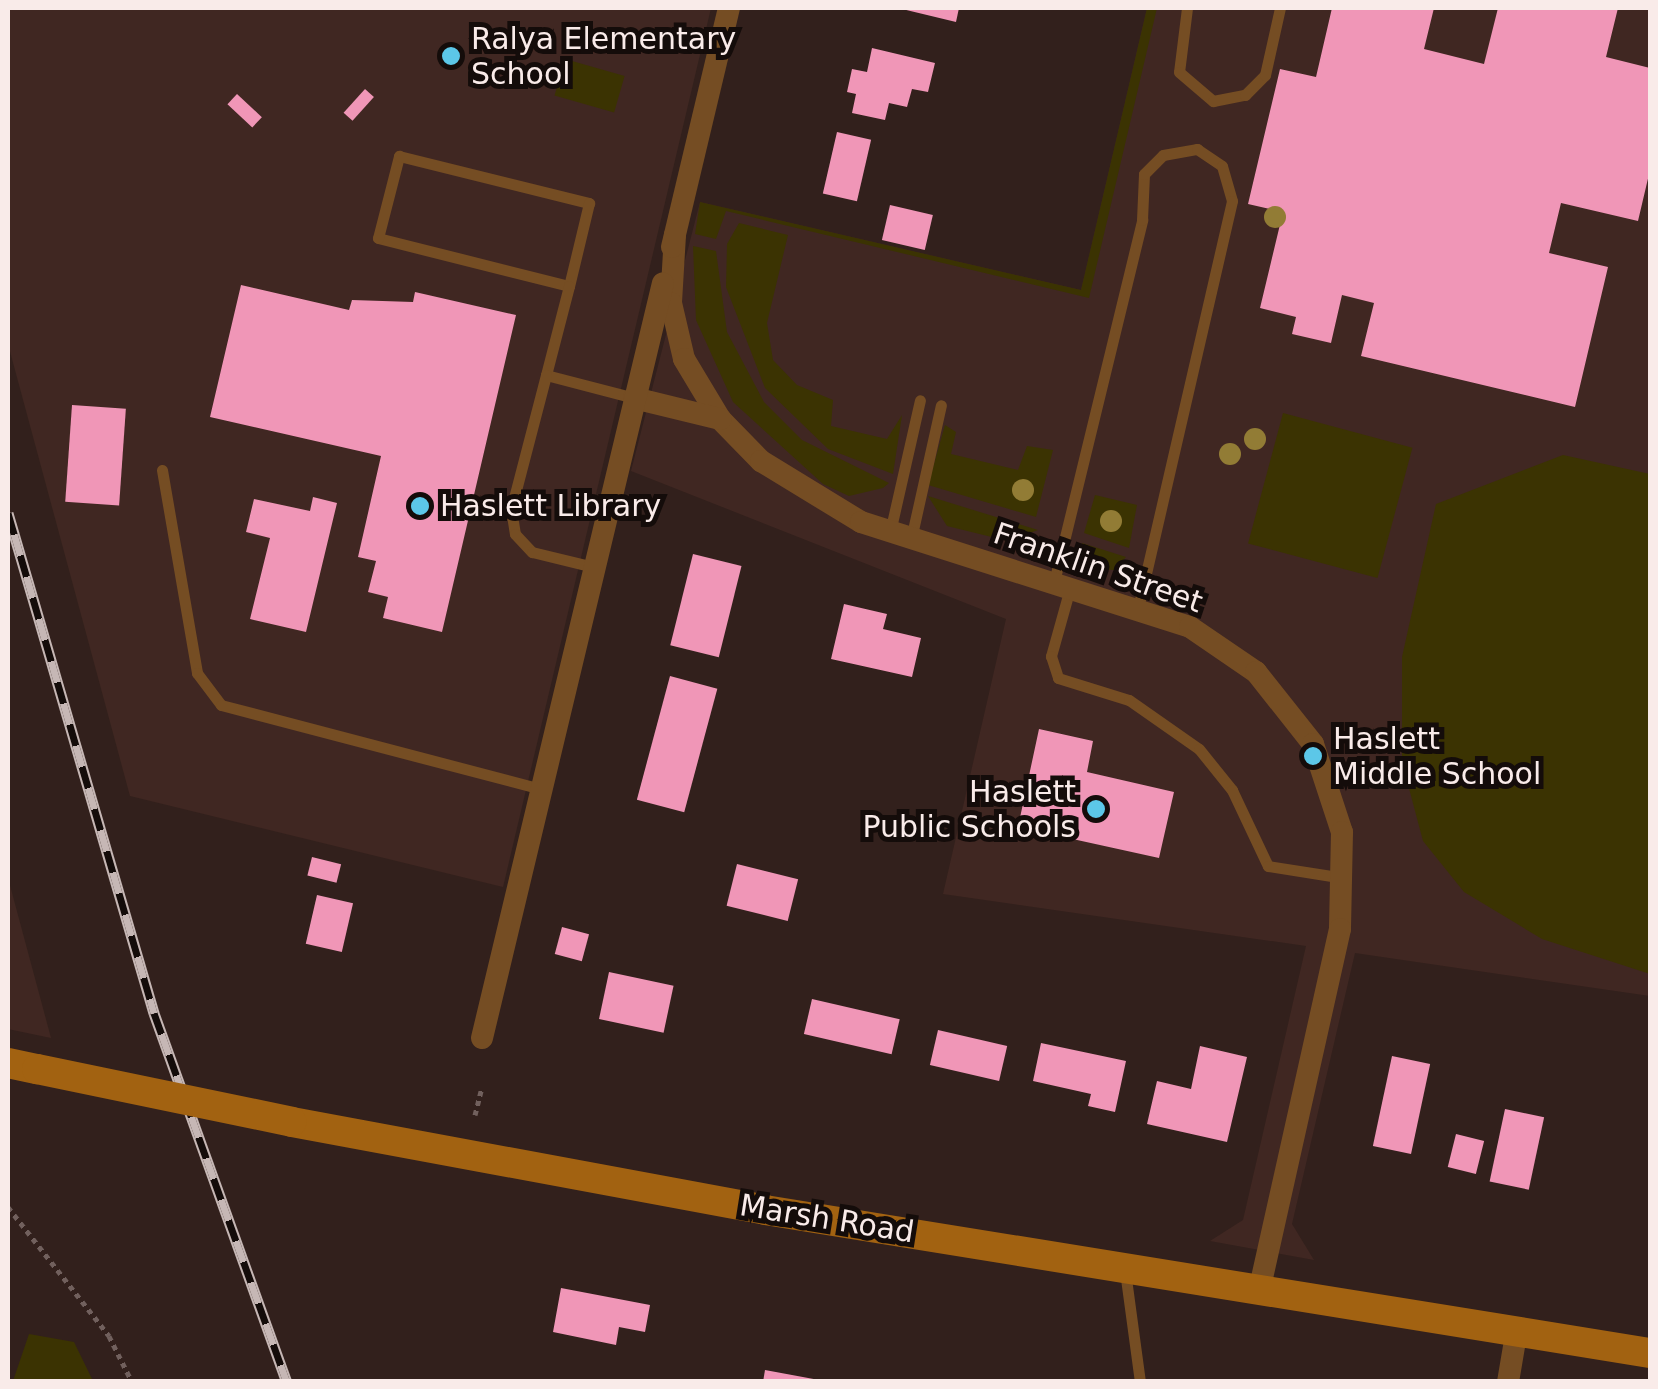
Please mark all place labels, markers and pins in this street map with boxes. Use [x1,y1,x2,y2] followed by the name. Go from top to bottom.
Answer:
[471,21,736,92] place label: Ralya Elementary School
[440,45,462,67] marker: Ralya Elementary School
[440,488,661,524] place label: Haslett Library
[409,495,431,517] marker: Haslett Library
[1333,721,1541,792] place label: Haslett Middle School
[1302,745,1324,767] marker: Haslett Middle School
[862,774,1076,844] place label: Haslett Public Schools
[1085,798,1107,820] marker: Haslett Public Schools

